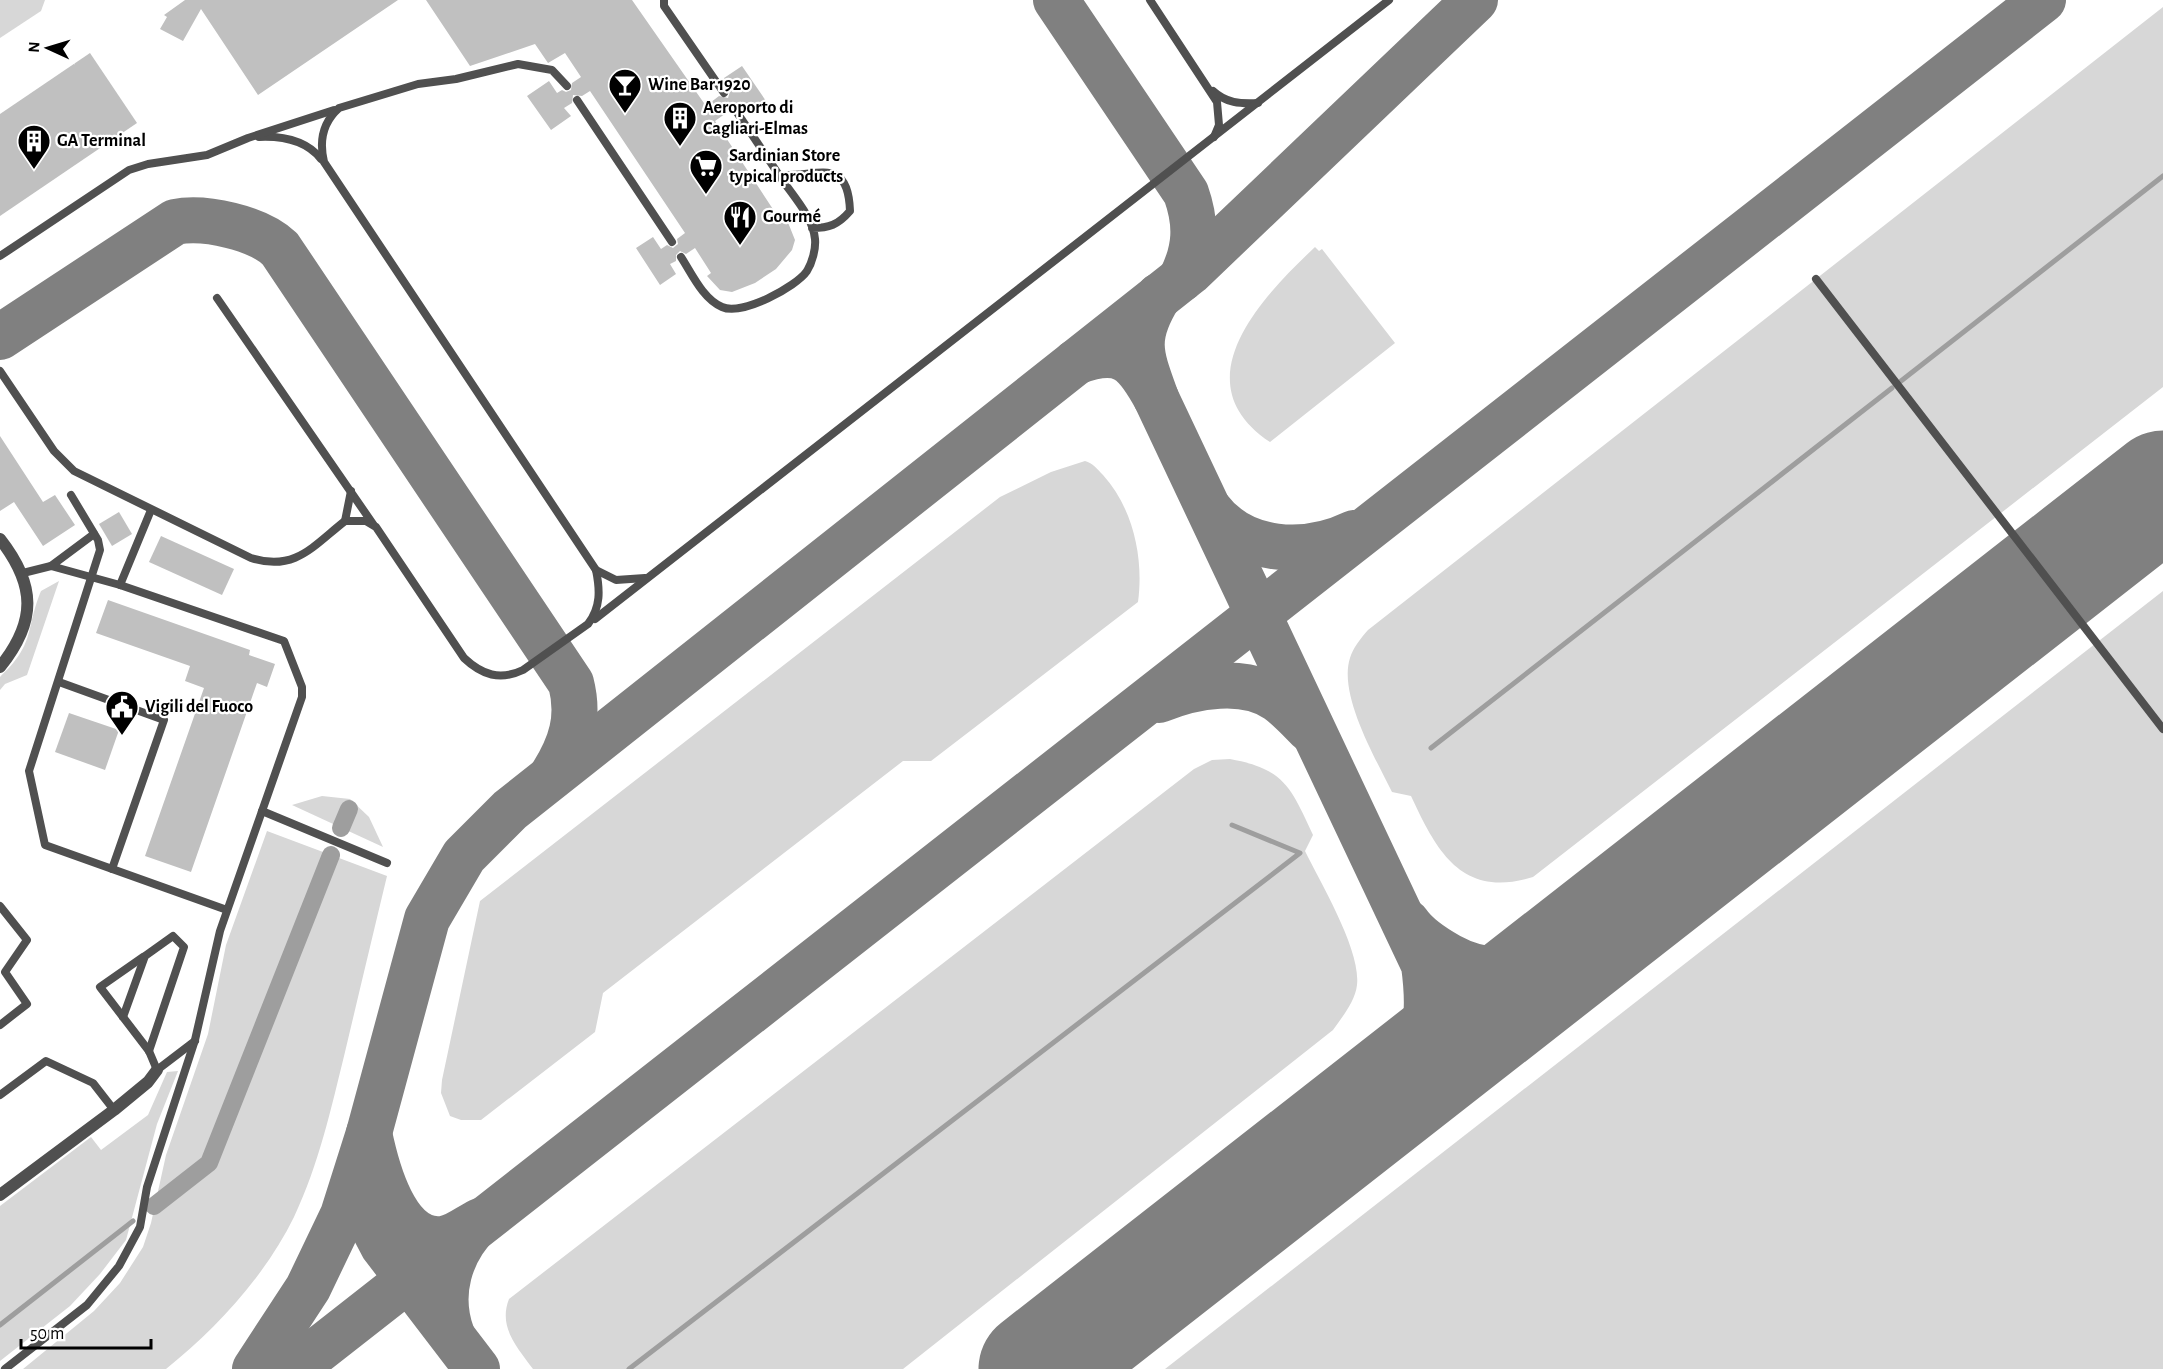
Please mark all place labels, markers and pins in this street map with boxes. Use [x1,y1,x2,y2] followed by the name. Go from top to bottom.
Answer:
[607,67,643,114] bar icon: Wine Bar 1920
[648,76,751,94] place label: Wine Bar 1920
[703,99,808,138] place label: Aeroporto di Cagliari-Elmas
[662,100,698,147] building icon: Aeroporto di Cagliari-Elmas
[16,123,52,170] building icon: GA Terminal
[57,132,146,150] place label: GA Terminal
[729,147,843,186] place label: Sardinian Store typical products
[688,148,724,195] supermarket icon: Sardinian Store typical products
[722,199,758,246] restaurant icon: Gourmé
[763,208,821,226] place label: Gourmé
[104,689,140,736] public building icon: Vigili del Fuoco
[145,698,253,716] place label: Vigili del Fuoco

